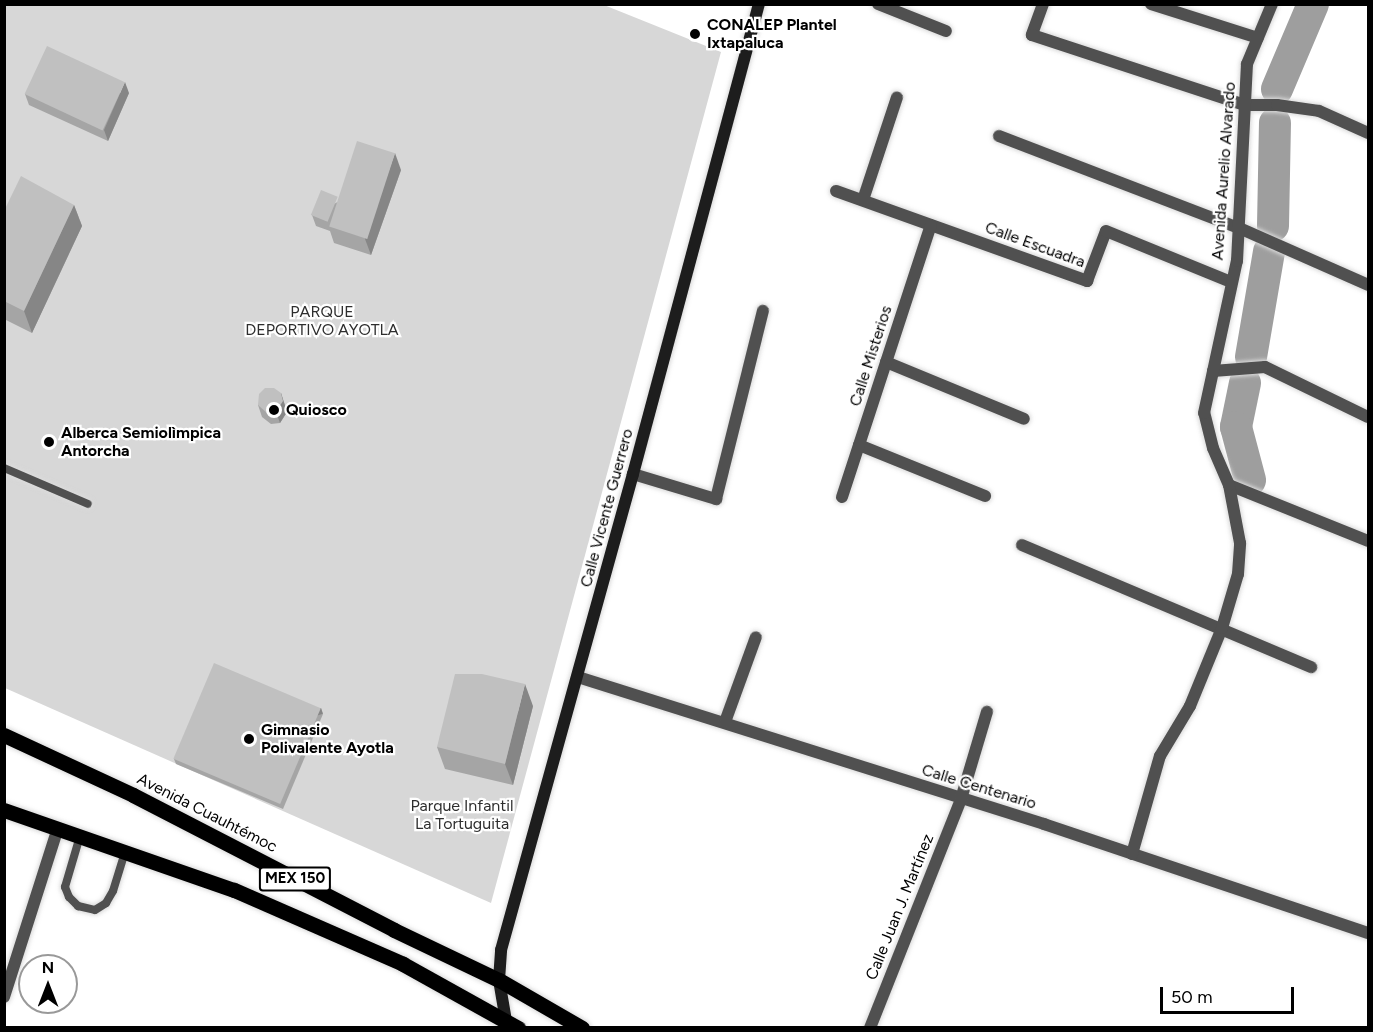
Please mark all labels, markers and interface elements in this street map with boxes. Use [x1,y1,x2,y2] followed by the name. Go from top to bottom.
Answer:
[707,15,837,53] place label: CONALEP Plantel Ixtapaluca
[688,27,702,41] marker: CONALEP Plantel Ixtapaluca
[1208,81,1240,261] street label: Avenida Aurelio Alvarado
[982,218,1088,272] street label: Calle Escuadra
[245,302,399,340] park label: PARQUE DEPORTIVO AYOTLA
[846,303,896,409] street label: Calle Misterios
[286,400,347,420] place label: Quiosco
[267,403,281,417] marker: Quiosco
[61,423,221,461] place label: Alberca Semiolìmpica Antorcha
[577,427,637,589] street label: Calle Vicente Guerrero
[42,435,56,449] marker: Alberca Semiolìmpica Antorcha
[261,720,394,758] place label: Gimnasio Polivalente Ayotla
[242,732,256,746] marker: Gimnasio Polivalente Ayotla
[919,760,1039,814] street label: Calle Centenario
[134,769,280,857] street label: Avenida Cuauhtémoc
[410,796,514,834] park label: Parque Infantil La Tortuguita
[862,831,938,983] street label: Calle Juan J. Martínez
[258,867,332,891] road number: MEX 150
[18,954,78,1014] north arrow
[42,958,54,977] text: N
[1163,975,1296,1013] scale bar
[1171,986,1213,1008] text: 50 m

